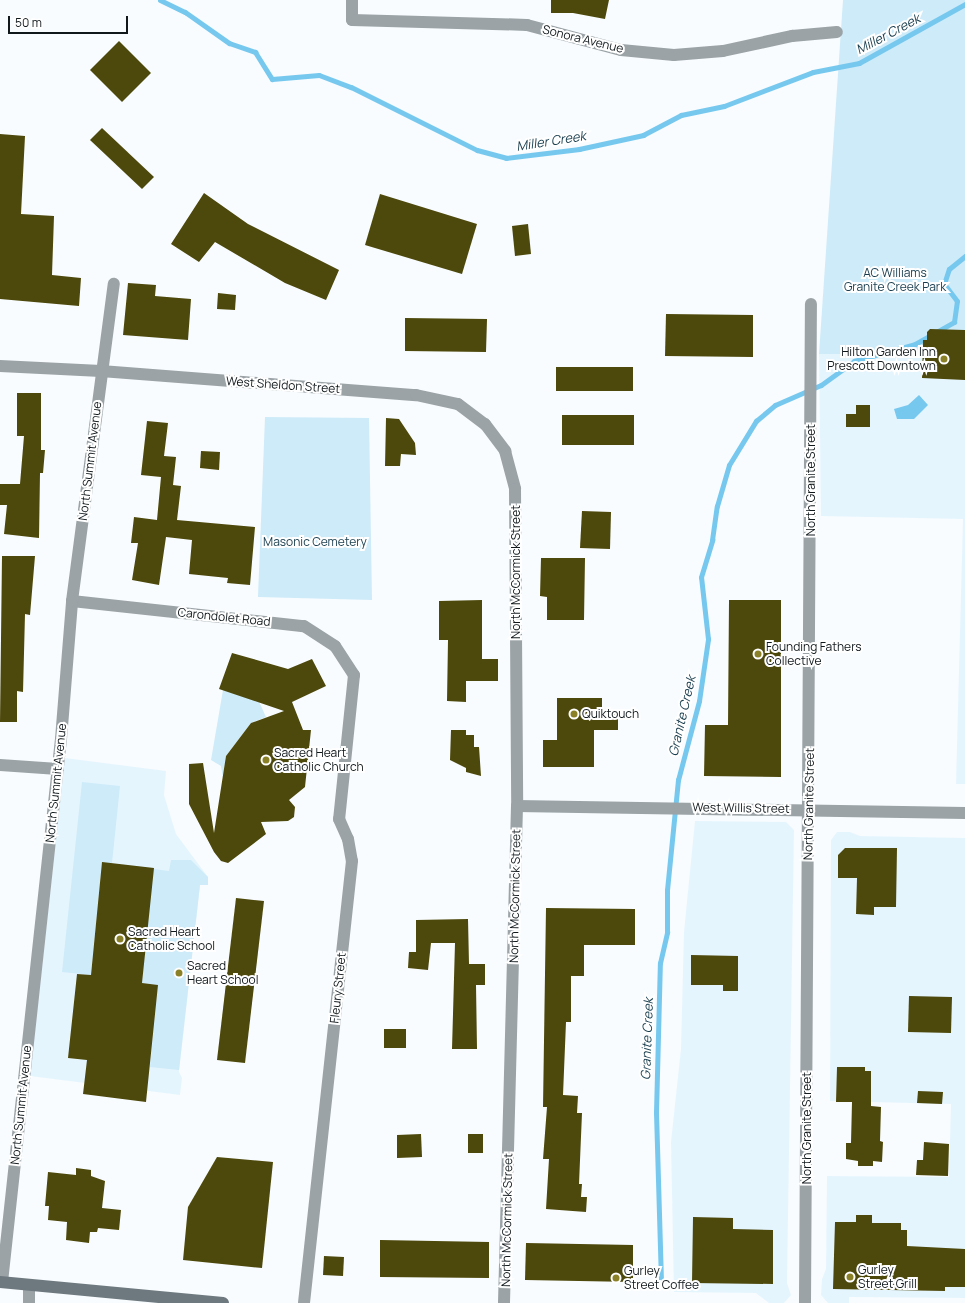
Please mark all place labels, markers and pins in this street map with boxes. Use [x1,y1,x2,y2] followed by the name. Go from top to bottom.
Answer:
[827,345,936,373] place label: Hilton Garden Inn Prescott Downtown
[939,354,949,364] marker: Hilton Garden Inn Prescott Downtown
[766,640,862,668] place label: Founding Fathers Collective
[753,649,763,659] marker: Founding Fathers Collective
[582,707,639,721] place label: Quiktouch
[569,709,579,719] marker: Quiktouch
[274,746,364,774] place label: Sacred Heart Catholic Church
[261,755,271,765] marker: Sacred Heart Catholic Church
[128,925,215,953] place label: Sacred Heart Catholic School
[115,934,125,944] marker: Sacred Heart Catholic School
[187,959,258,987] place label: Sacred Heart School
[174,968,184,978] marker: Sacred Heart School
[858,1263,917,1291] place label: Gurley Street Grill
[624,1264,699,1292] place label: Gurley Street Coffee
[845,1272,855,1282] marker: Gurley Street Grill
[611,1273,621,1283] marker: Gurley Street Coffee

